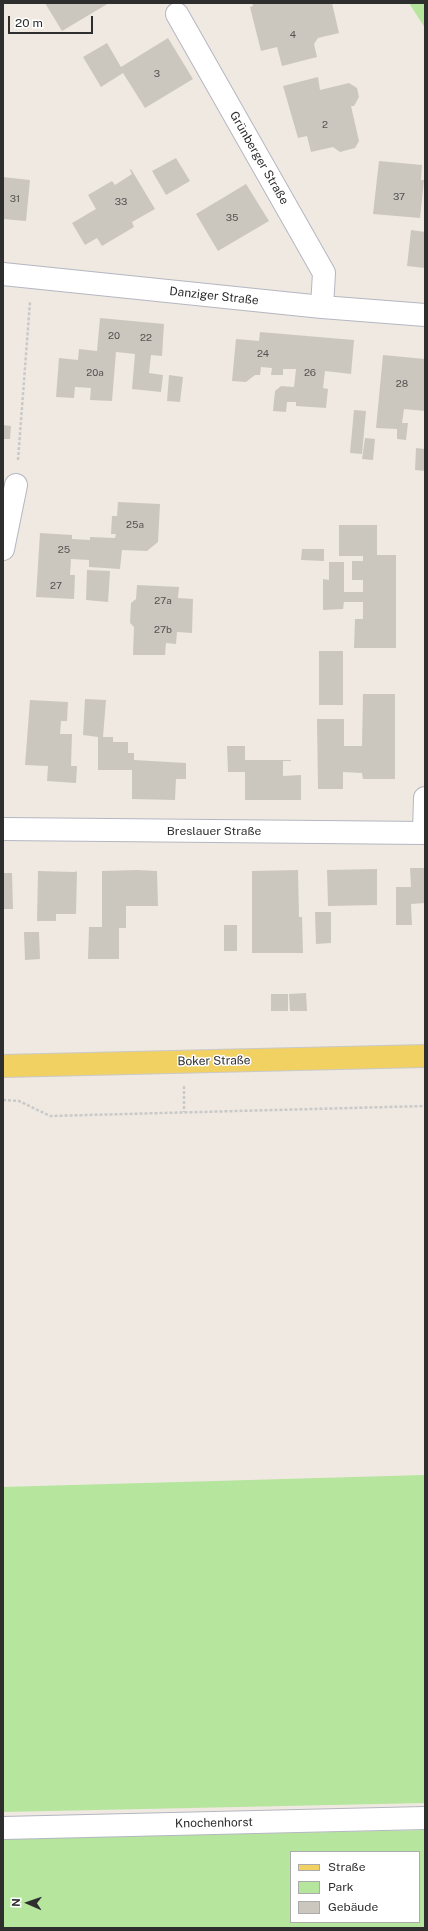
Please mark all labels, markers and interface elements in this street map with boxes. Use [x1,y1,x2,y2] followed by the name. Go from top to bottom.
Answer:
[10,8,95,34] scale bar
[15,16,43,30] text: 20 m
[290,29,296,41] house number: 4
[154,68,160,80] house number: 3
[227,109,291,207] street label: Grünberger Straße
[322,119,328,131] house number: 2
[393,191,405,203] house number: 37
[10,193,20,205] house number: 31
[115,196,127,208] house number: 33
[226,212,238,224] house number: 35
[169,284,259,308] street label: Danziger Straße
[108,330,120,342] house number: 20
[140,332,152,344] house number: 22
[257,348,269,360] house number: 24
[86,367,104,379] house number: 20a
[304,367,316,379] house number: 26
[396,378,408,390] house number: 28
[126,519,144,531] house number: 25a
[58,544,70,556] house number: 25
[50,580,62,592] house number: 27
[154,595,172,607] house number: 27a
[154,624,172,636] house number: 27b
[167,824,261,838] street label: Breslauer Straße
[177,1053,251,1069] street label: Boker Straße
[175,1815,253,1831] street label: Knochenhorst
[290,1851,420,1923] legend
[328,1860,365,1874] text: Straße
[328,1880,354,1894] text: Park
[8,1883,48,1923] north arrow
[10,1898,22,1907] text: N
[328,1900,378,1914] text: Gebäude

